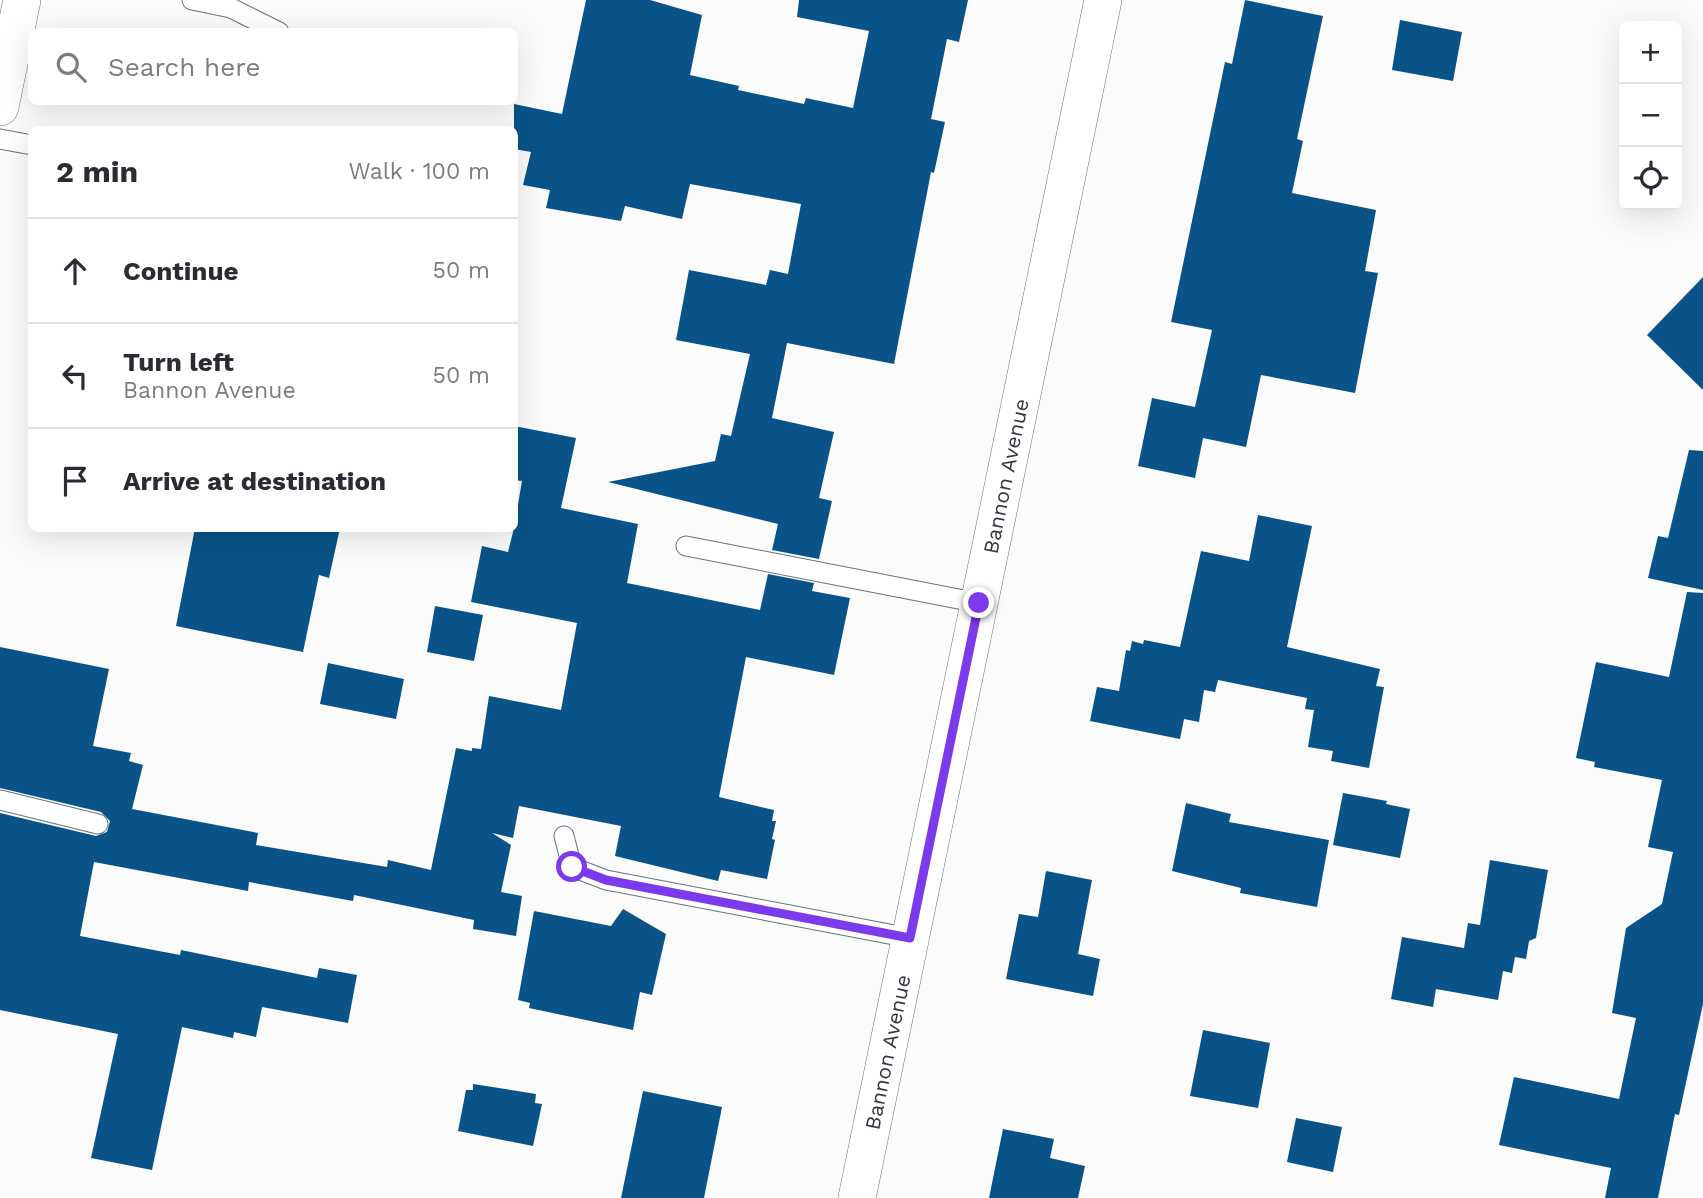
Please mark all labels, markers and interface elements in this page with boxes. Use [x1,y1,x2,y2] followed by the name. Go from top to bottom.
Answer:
[1619,21,1682,210] map controls
[1619,21,1682,84] button: +
[28,28,518,105] search box
[52,48,90,86] icon: search
[108,52,260,82] text: Search here
[1619,84,1682,147] button: −
[1619,147,1682,210] button: locate
[56,154,138,189] text: 2 min
[348,158,490,185] text: Walk · 100 m
[56,252,94,290] icon: ahead
[123,256,239,286] text: Continue
[433,257,490,284] text: 50 m
[123,347,234,377] text: Turn left
[56,357,94,395] icon: left
[433,362,490,389] text: 50 m
[123,377,296,404] text: Bannon Avenue
[977,396,1033,556] street label: Bannon Avenue
[56,462,94,500] icon: arrive
[123,466,386,496] text: Arrive at destination
[963,587,994,618] route end
[556,851,587,882] route start
[859,972,915,1132] street label: Bannon Avenue

